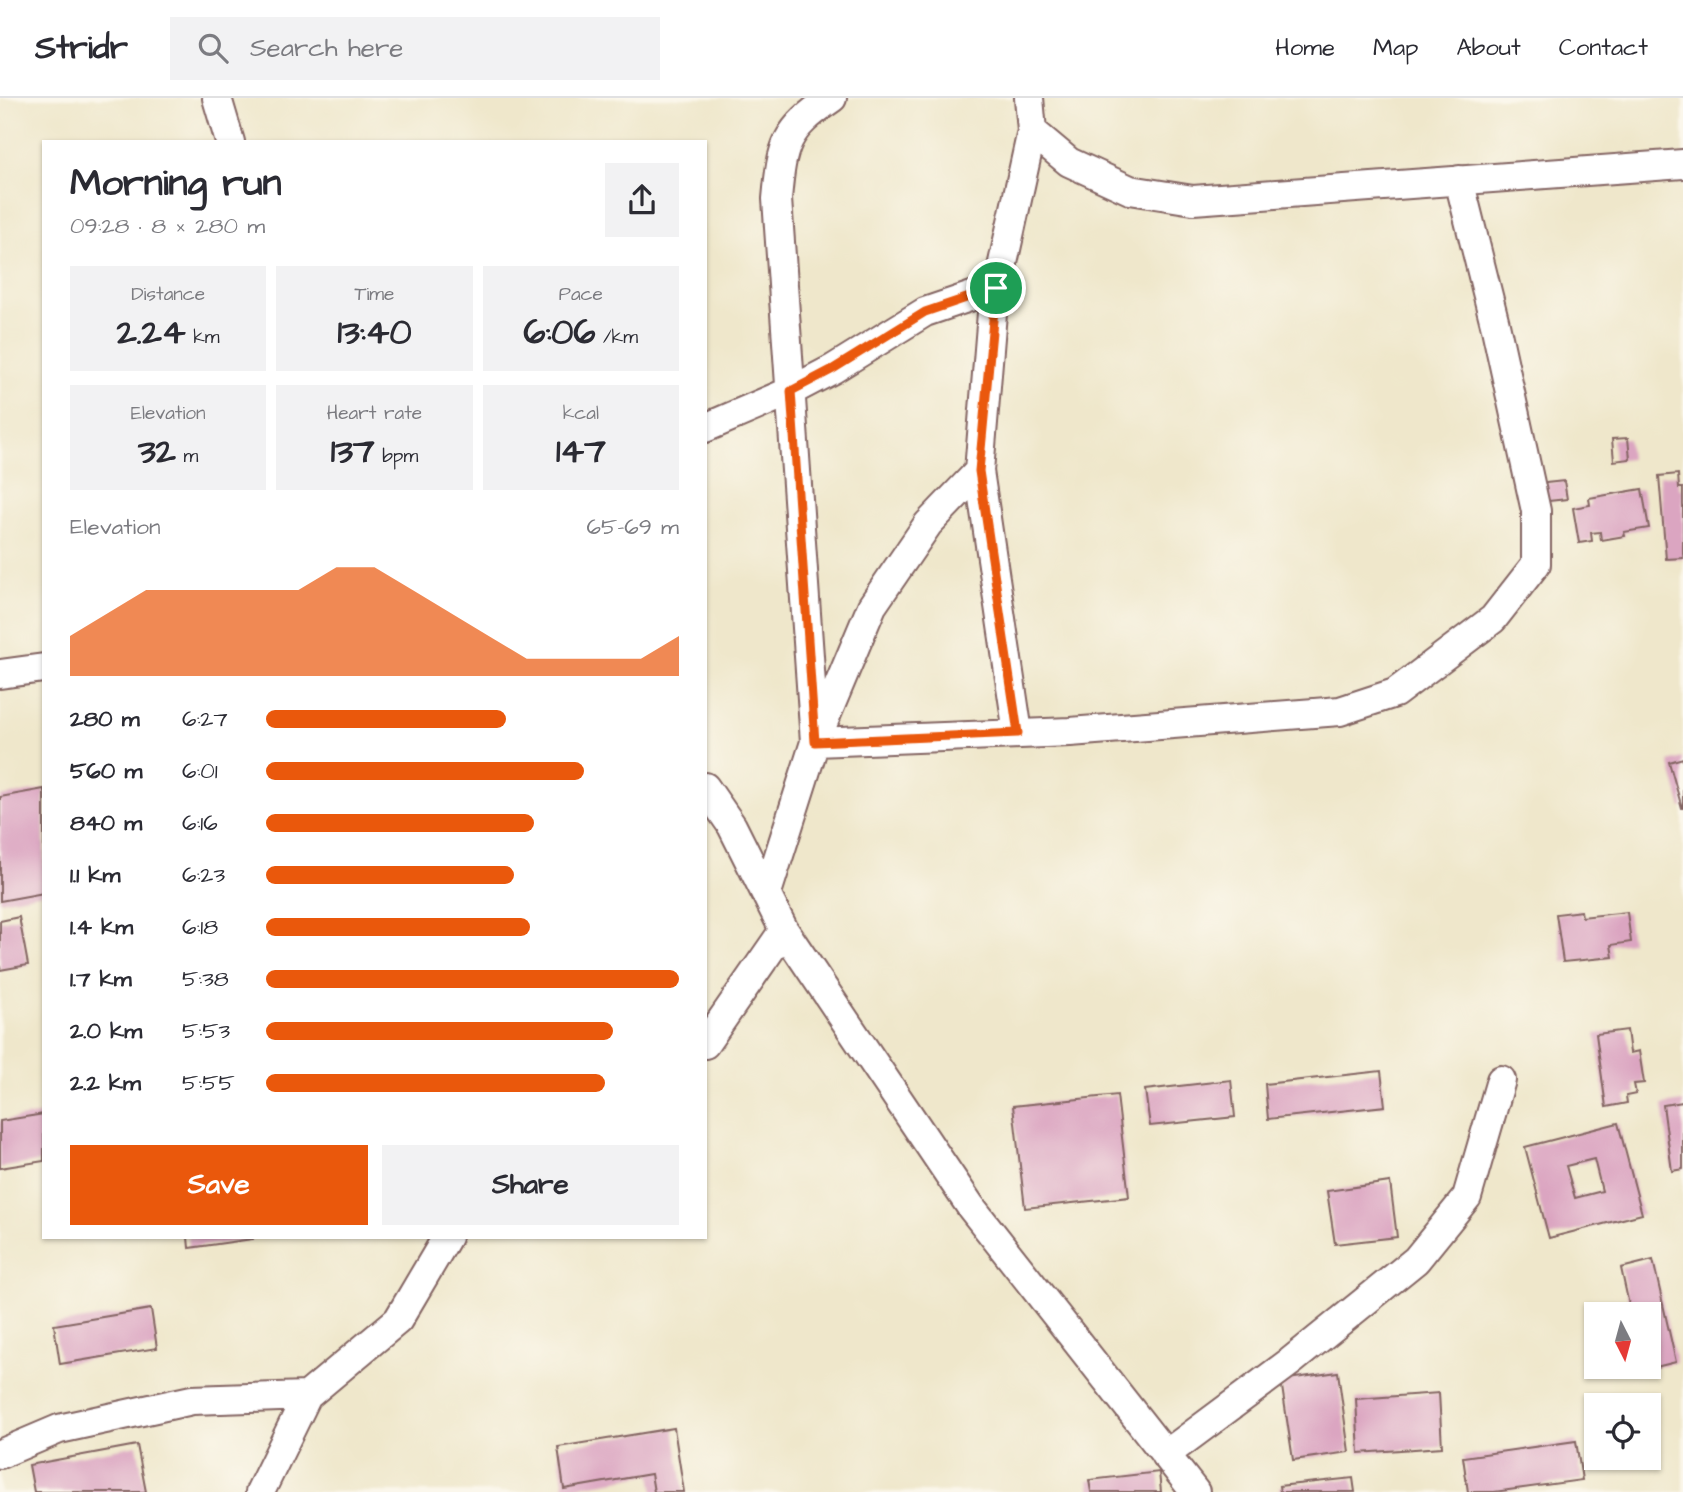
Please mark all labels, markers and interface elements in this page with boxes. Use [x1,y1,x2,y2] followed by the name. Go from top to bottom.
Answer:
[170,17,660,80] search box
[35,25,128,71] text: Stridr
[194,29,232,67] icon: search
[250,30,403,66] text: Search here
[1275,31,1335,65] text: Home
[1373,31,1418,65] text: Map
[1456,31,1521,65] text: About
[1559,31,1648,65] text: Contact
[70,158,282,210] text: Morning run
[605,163,679,237] button: share
[70,210,265,242] text: 09:28 · 8 × 280 m
[966,258,1026,318] pin
[977,269,1015,307] icon: arrive
[131,281,205,308] text: Distance
[355,281,394,308] text: Time
[559,281,603,308] text: Pace
[117,308,186,357] text: 2.24
[337,308,412,357] text: 13:40
[524,308,595,357] text: 6:06
[186,324,220,351] text: km
[595,324,638,351] text: /km
[131,400,206,427] text: Elevation
[327,400,422,427] text: Heart rate
[563,400,599,427] text: kcal
[138,427,176,476] text: 32
[331,427,375,476] text: 137
[556,427,606,476] text: 147
[176,443,198,470] text: m
[375,443,418,470] text: bpm
[70,511,161,543] text: Elevation
[587,511,679,543] text: 65–69 m
[70,703,140,735] text: 280 m
[182,703,228,735] text: 6:27
[70,755,142,787] text: 560 m
[182,755,218,787] text: 6:01
[70,807,142,839] text: 840 m
[182,807,218,839] text: 6:16
[70,859,120,891] text: 1.1 km
[182,859,225,891] text: 6:23
[70,911,133,943] text: 1.4 km
[182,911,218,943] text: 6:18
[70,963,132,995] text: 1.7 km
[182,963,229,995] text: 5:38
[70,1015,142,1047] text: 2.0 km
[182,1015,230,1047] text: 5:53
[70,1067,141,1099] text: 2.2 km
[182,1067,235,1099] text: 5:55
[70,1145,368,1225] button: Save
[382,1145,679,1225] button: Share
[1584,1302,1661,1379] north arrow
[1584,1302,1661,1470] map controls
[1584,1393,1661,1470] button: locate

